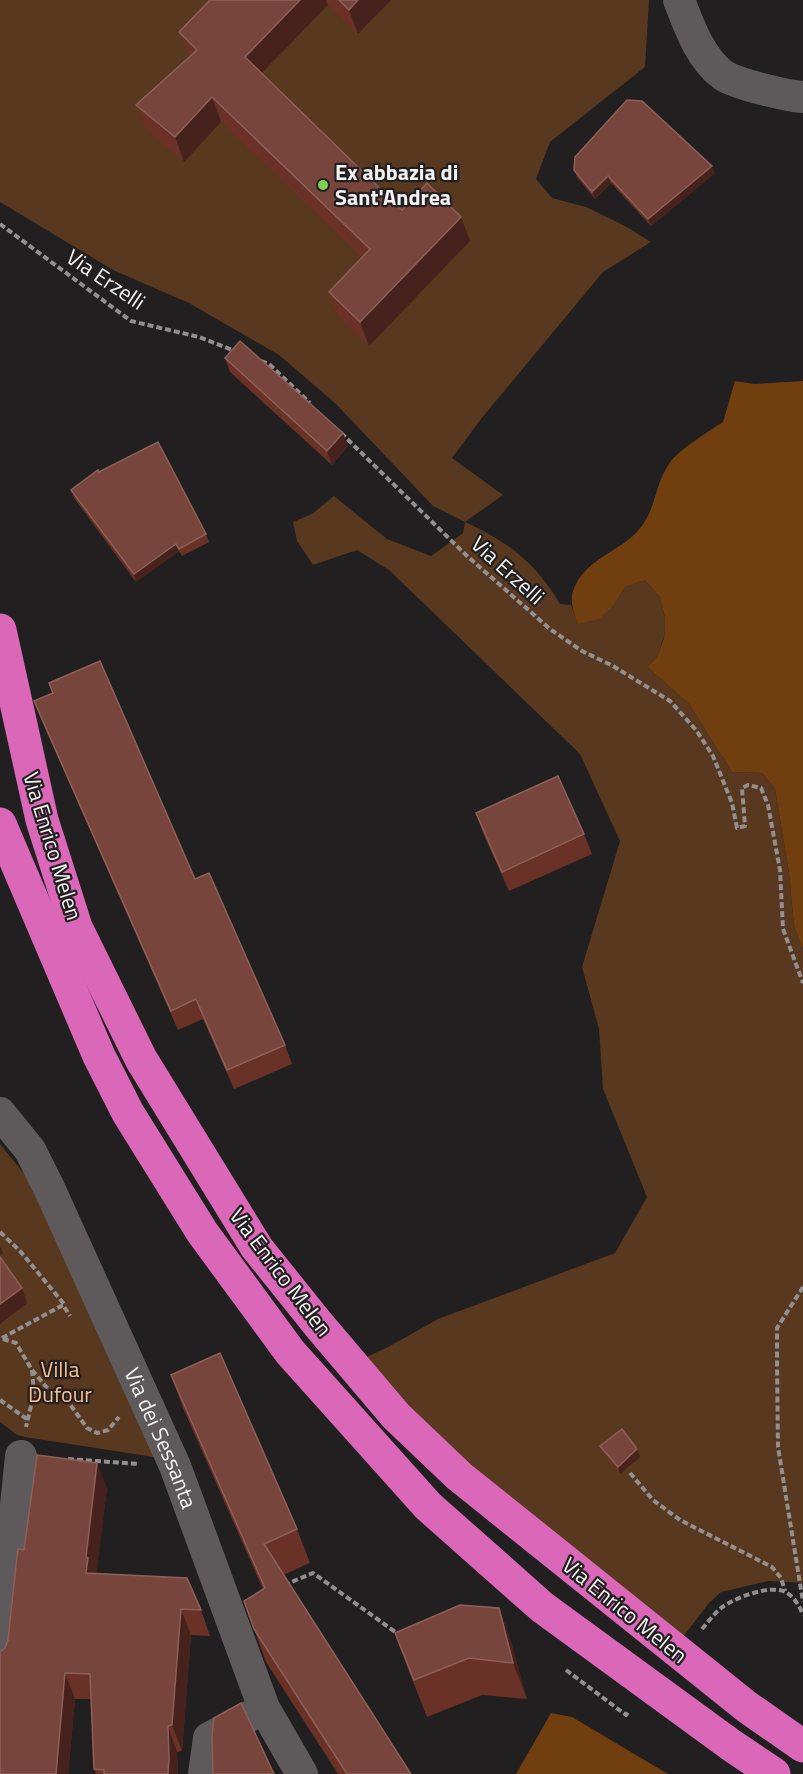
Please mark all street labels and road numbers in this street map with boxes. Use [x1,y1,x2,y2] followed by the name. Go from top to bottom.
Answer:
[59,240,153,318] street label: Via Erzelli
[463,527,553,613] street label: Via Erzelli
[14,768,92,924] street label: Via Enrico Melen
[221,1201,341,1343] street label: Via Enrico Melen
[115,1362,206,1513] street label: Via dei Sessanta
[555,1549,695,1671] street label: Via Enrico Melen

